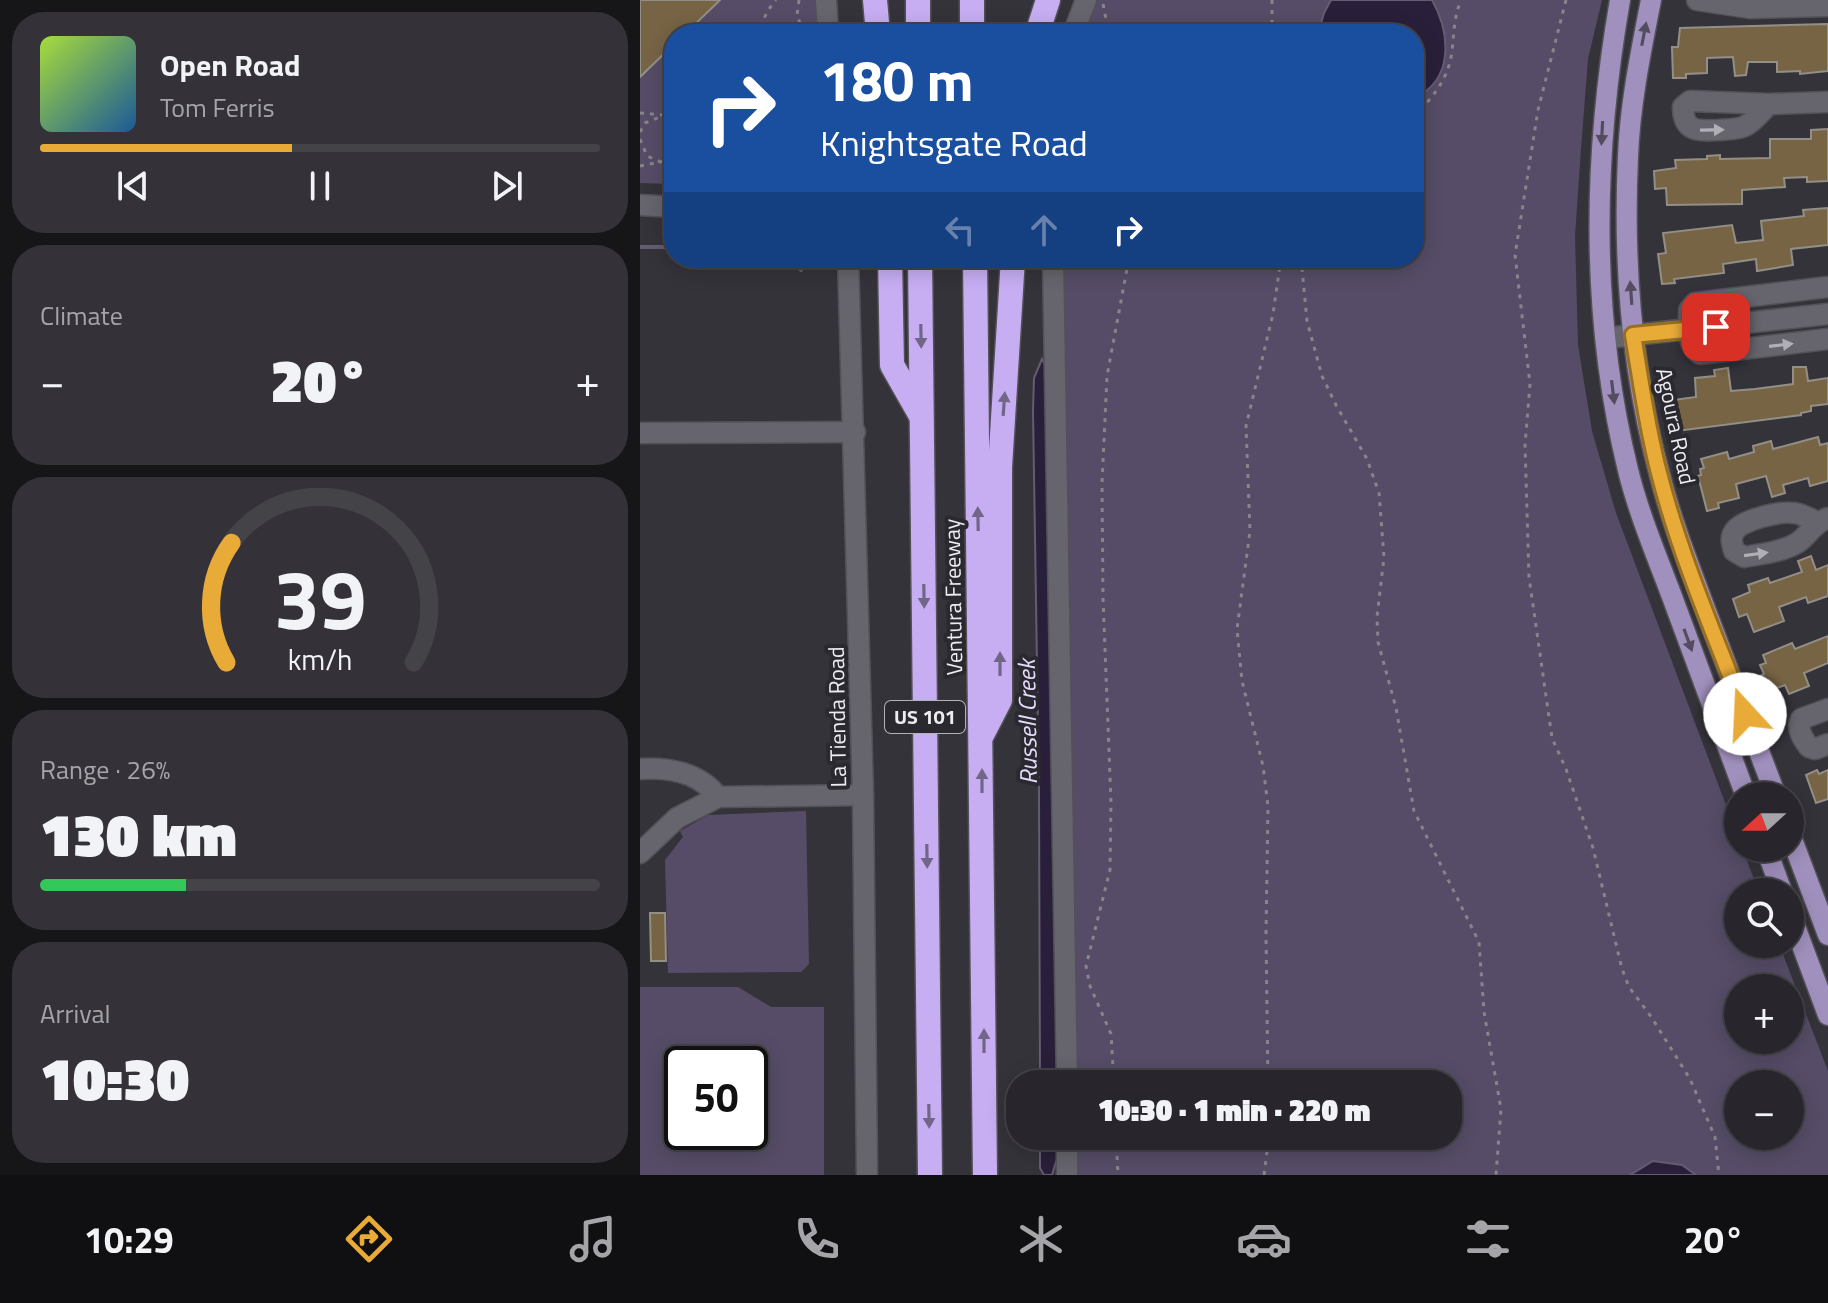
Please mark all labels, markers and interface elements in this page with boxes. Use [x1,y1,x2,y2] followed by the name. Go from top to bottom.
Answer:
[1638,22,1651,47] one-way arrow
[820,38,973,123] text: 180 m
[160,42,301,88] text: Open Road
[688,56,792,160] icon: right
[160,88,275,127] text: Tom Ferris
[820,115,1088,170] text: Knightsgate Road
[1595,121,1608,146] one-way arrow
[1700,123,1725,136] one-way arrow
[111,164,155,208] icon: previous
[298,164,342,208] icon: pause
[485,164,529,208] icon: next
[938,208,982,252] icon: left
[1022,208,1066,252] icon: ahead
[1106,208,1150,252] icon: right
[1624,280,1637,305] one-way arrow
[1682,293,1750,361] pin
[40,296,123,335] text: Climate
[1694,305,1738,349] icon: arrive
[915,324,927,349] one-way arrow
[271,334,370,425] text: 20°
[1769,338,1794,351] one-way arrow
[40,347,65,414] text: −
[575,347,600,414] text: +
[1647,364,1705,488] street label: Agoura Road
[1606,380,1619,405] one-way arrow
[998,391,1011,416] one-way arrow
[972,506,985,531] one-way arrow
[935,518,971,676] street label: Ventura Freeway
[273,535,367,661] text: 39
[1743,547,1768,560] one-way arrow
[918,584,930,609] one-way arrow
[1682,628,1695,652] one-way arrow
[288,639,352,682] text: km/h
[819,646,855,788] street label: La Tienda Road
[994,651,1006,676] one-way arrow
[1008,656,1046,785] water label: Russell Creek
[1703,672,1787,756] position arrow
[885,701,965,733] road number: US 101
[40,750,170,789] text: Range · 26%
[975,768,988,793] one-way arrow
[1724,782,1804,862] north arrow
[1724,782,1804,1150] map controls
[40,788,237,879] text: 130 km
[920,844,933,869] one-way arrow
[1724,878,1804,958] button: search
[1724,974,1804,1054] button: +
[40,994,111,1033] text: Arrival
[978,1028,990,1053] one-way arrow
[40,1032,189,1123] text: 10:30
[664,1046,768,1150] speed limit sign: 50
[1724,1070,1804,1150] button: −
[1098,1087,1370,1133] text: 10:30 · 1 min · 220 m
[923,1104,935,1129] one-way arrow
[341,1211,397,1267] icon: directions
[565,1211,621,1267] icon: music
[789,1211,845,1267] icon: phone
[1013,1211,1069,1267] icon: climate
[1236,1211,1292,1267] icon: car
[1460,1211,1516,1267] icon: filters
[84,1212,174,1267] text: 10:29
[1684,1212,1744,1267] text: 20°

